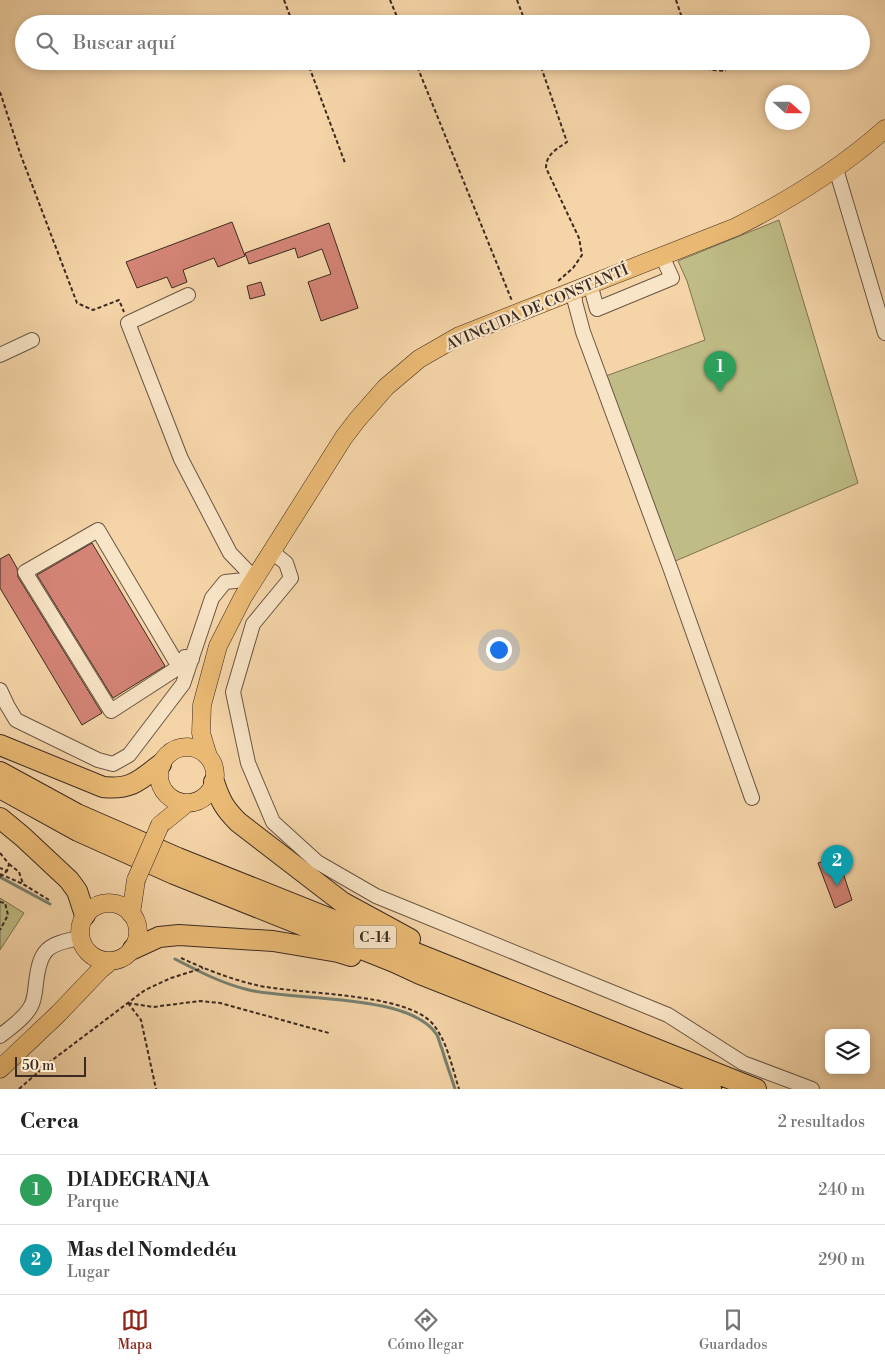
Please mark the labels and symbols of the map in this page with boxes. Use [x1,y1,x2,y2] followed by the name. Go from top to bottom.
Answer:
[765,85,810,130] north arrow
[442,259,632,355] street label: AVINGUDA DE CONSTANTÍ
[704,351,736,392] pin: 1
[486,637,512,663] your location
[821,845,853,886] pin: 2
[354,926,396,949] road number: C-14
[15,1054,86,1077] scale bar

